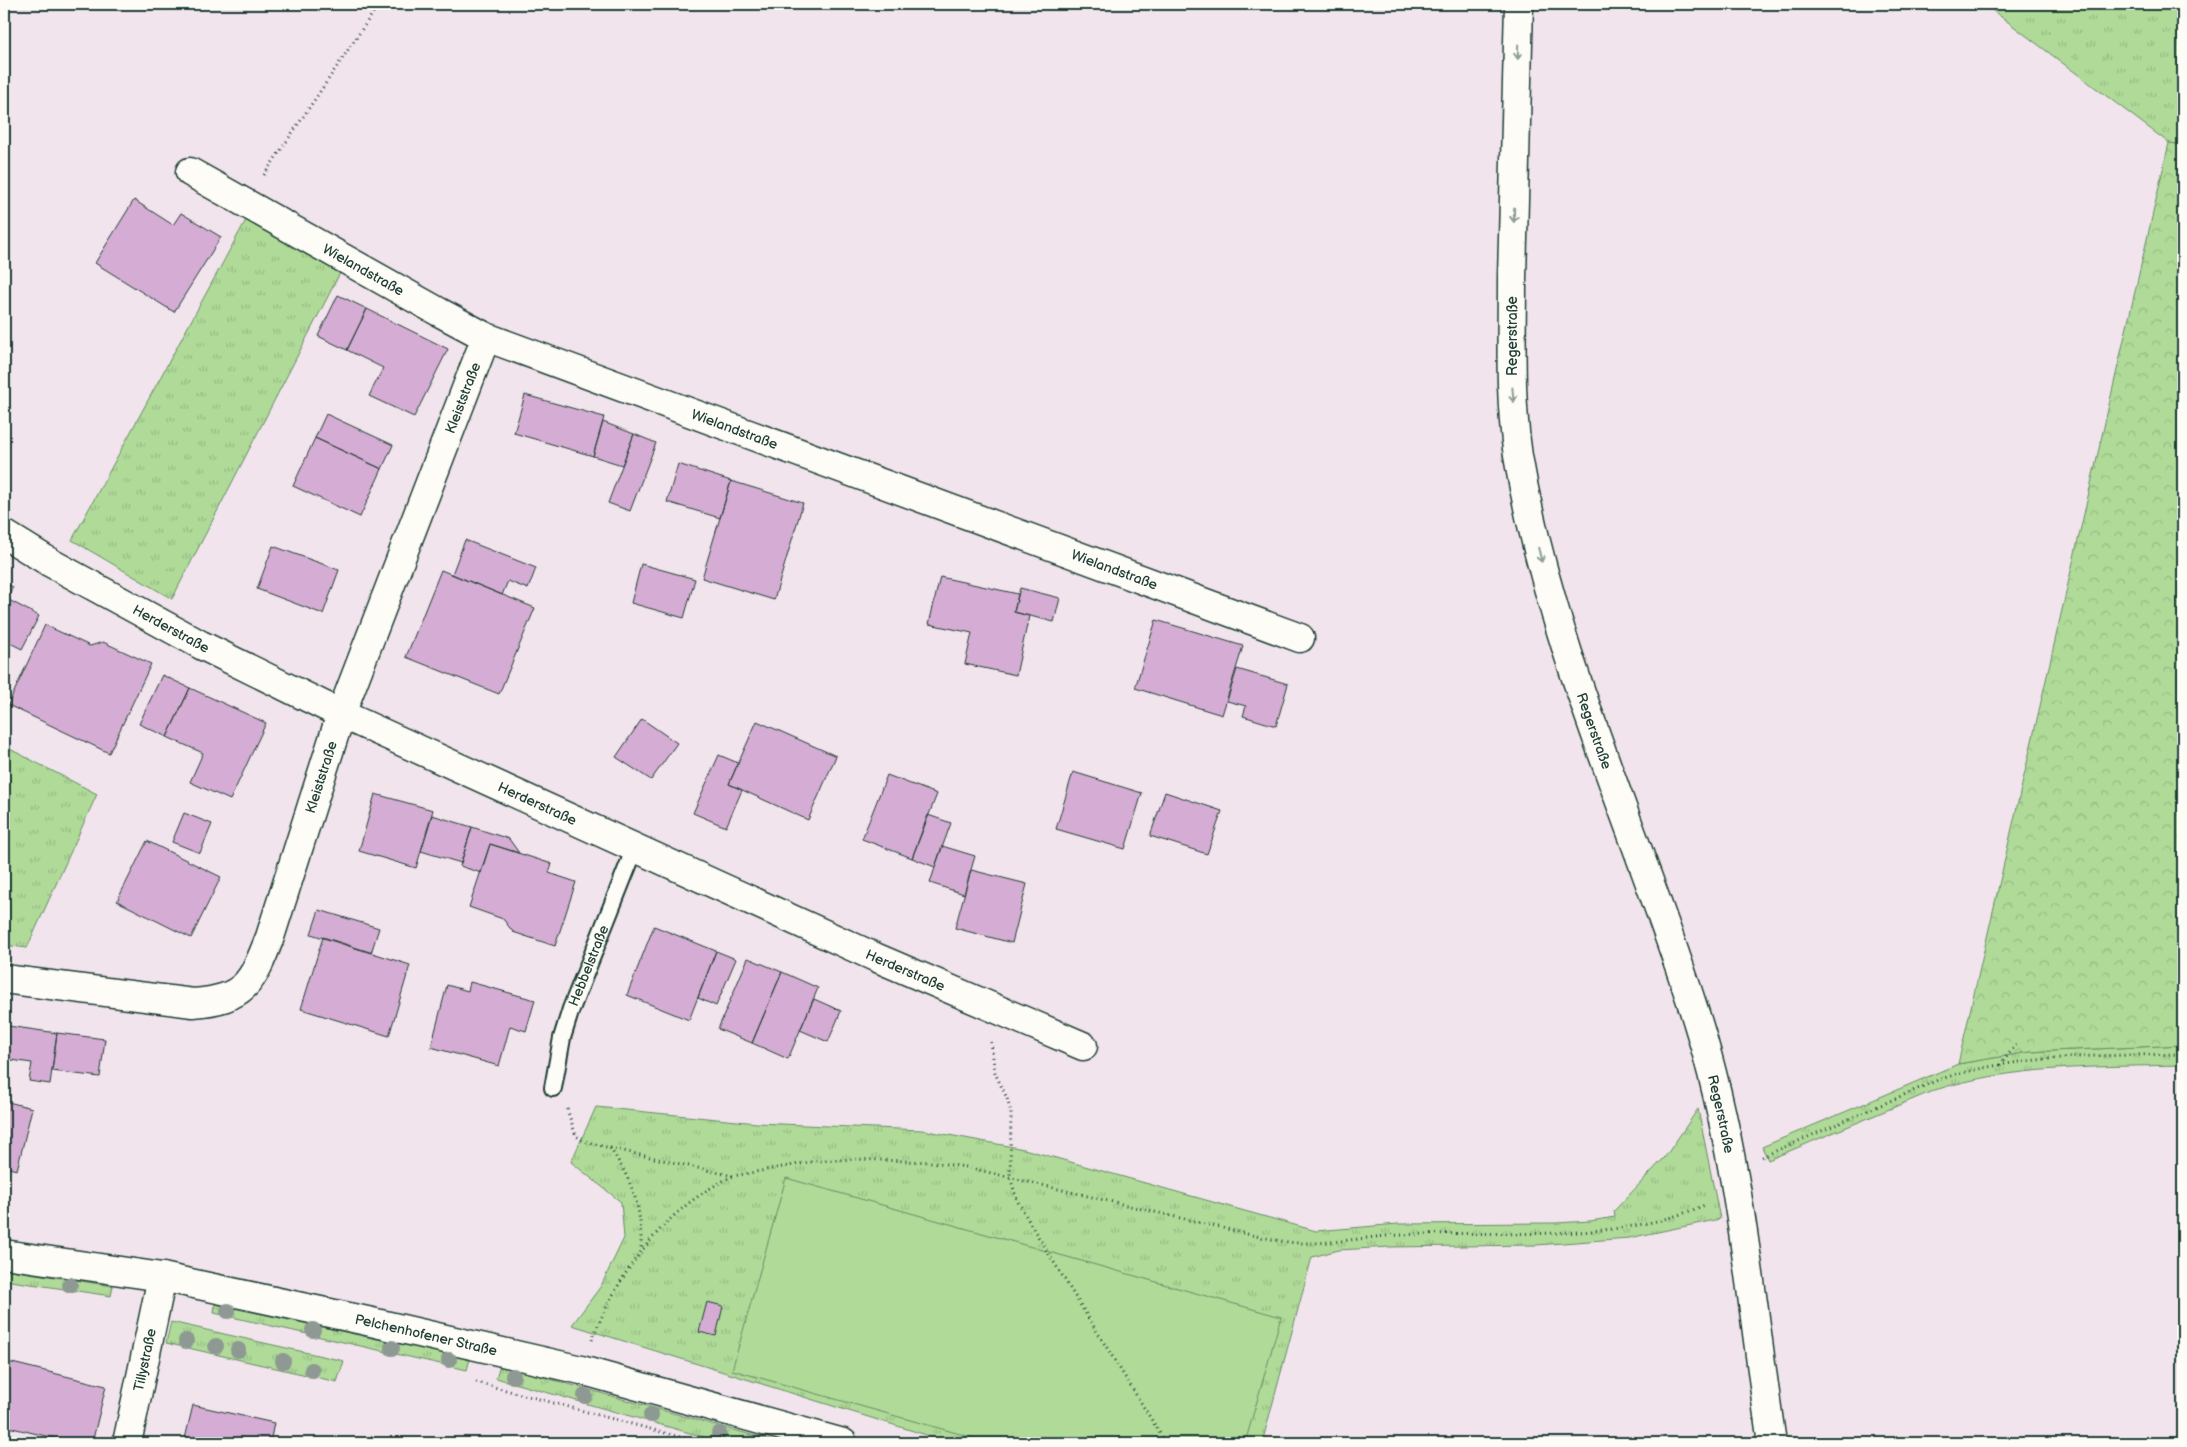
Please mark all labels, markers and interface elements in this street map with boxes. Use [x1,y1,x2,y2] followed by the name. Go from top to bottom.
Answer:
[1513,44,1522,60] one-way arrow
[1509,207,1518,223] one-way arrow
[320,240,407,299] street label: Wielandstraße
[1504,296,1521,376] street label: Regerstraße
[441,360,484,436] street label: Kleiststraße
[1509,387,1518,403] one-way arrow
[689,405,780,453] street label: Wielandstraße
[1069,546,1160,593] street label: Wielandstraße
[1536,546,1545,562] one-way arrow
[130,601,212,656] street label: Herderstraße
[1573,690,1616,771] street label: Regerstraße
[301,739,340,815] street label: Kleiststraße
[495,778,579,829] street label: Herderstraße
[565,922,612,1009] street label: Hebbelstraße
[863,945,948,995] street label: Herderstraße
[1704,1073,1738,1155] street label: Regerstraße
[354,1310,499,1359] street label: Pelchenhofener Straße
[130,1327,159,1393] street label: Tillystraße

